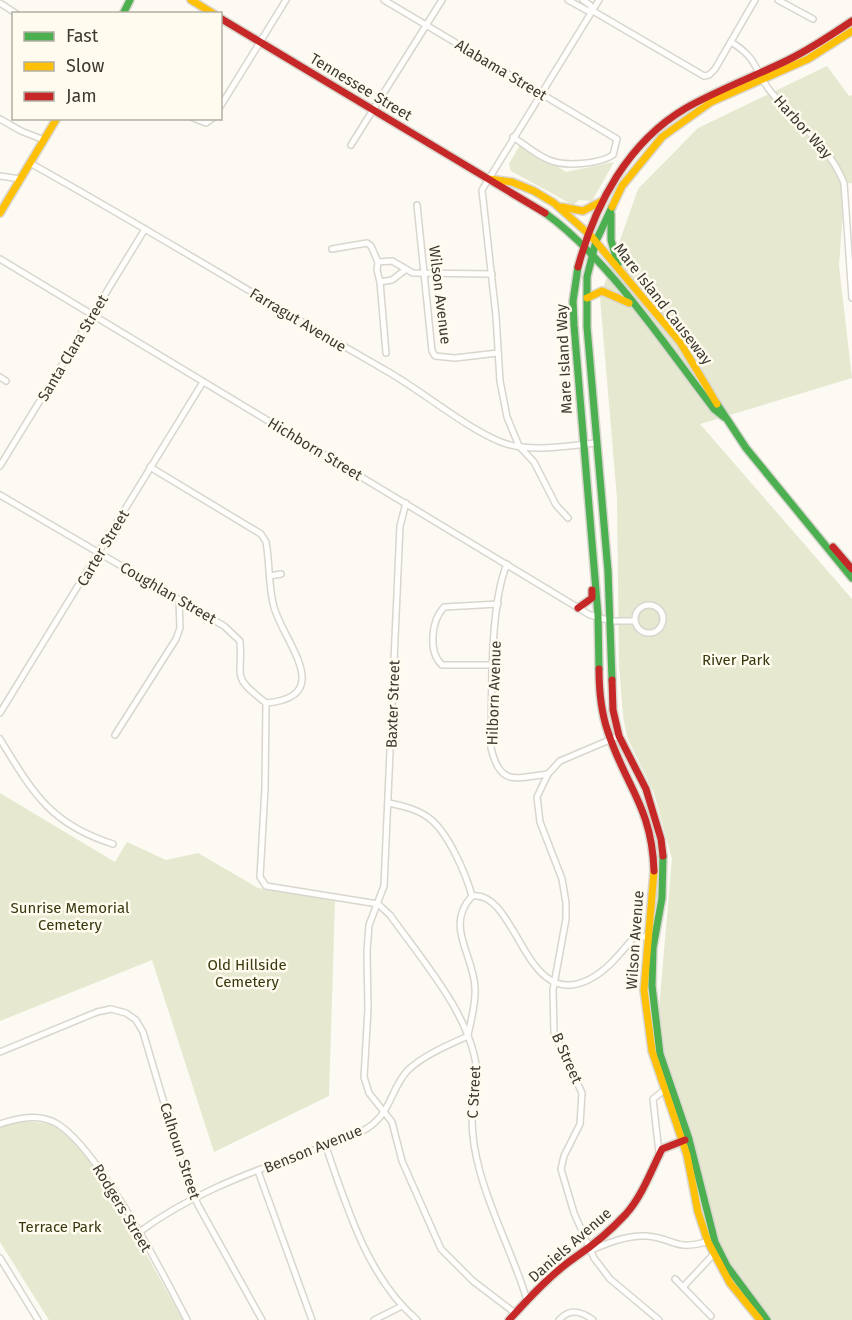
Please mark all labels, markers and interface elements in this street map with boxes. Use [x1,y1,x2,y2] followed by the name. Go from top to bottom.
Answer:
[12,12,222,120] legend
[66,25,99,47] text: Fast
[452,36,551,105] street label: Alabama Street
[307,49,416,125] street label: Tennessee Street
[66,55,105,77] text: Slow
[66,85,97,107] text: Jam
[770,92,836,163] street label: Harbor Way
[610,240,716,369] street label: Mare Island Causeway
[425,245,455,345] street label: Wilson Avenue
[247,284,349,356] street label: Farragut Avenue
[34,291,112,405] street label: Santa Clara Street
[552,303,576,415] street label: Mare Island Way
[264,414,366,485] street label: Hichborn Street
[73,506,133,590] street label: Carter Street
[117,558,220,628] street label: Coughlan Street
[483,640,505,746] street label: Hilborn Avenue
[702,651,770,669] park label: River Park
[382,659,404,748] street label: Baxter Street
[623,890,647,990] street label: Wilson Avenue
[11,899,130,934] park label: Sunrise Memorial Cemetery
[207,956,287,991] park label: Old Hillside Cemetery
[548,1030,586,1087] street label: B Street
[464,1064,484,1119] street label: C Street
[156,1100,204,1202] street label: Calhoun Street
[261,1121,365,1177] street label: Benson Avenue
[89,1161,156,1256] street label: Rodgers Street
[525,1204,615,1286] street label: Daniels Avenue
[19,1218,102,1236] park label: Terrace Park

